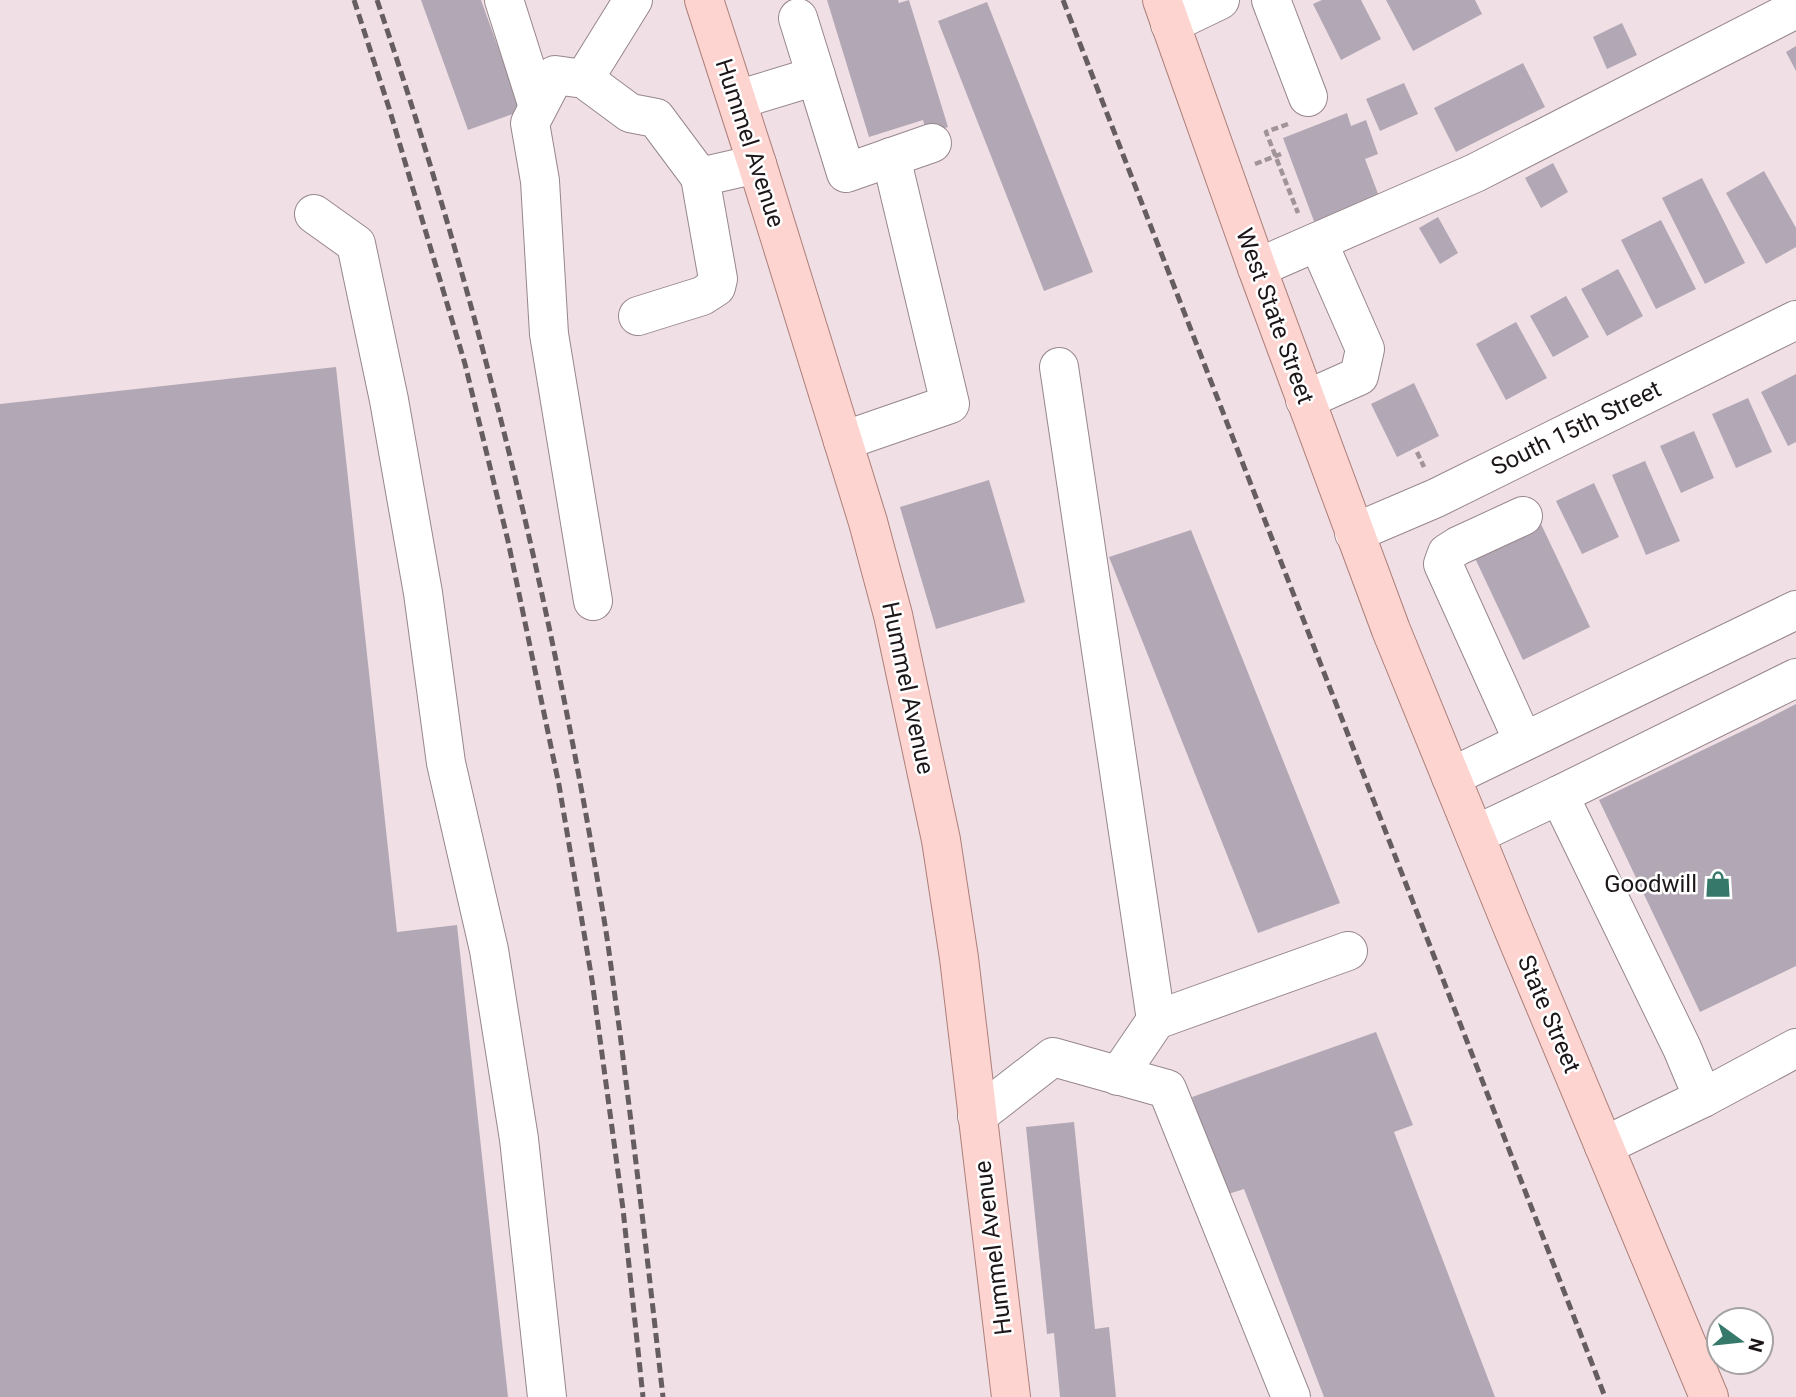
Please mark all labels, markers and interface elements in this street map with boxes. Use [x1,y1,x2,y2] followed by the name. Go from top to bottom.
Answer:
[710,55,790,231] street label: Hummel Avenue
[1230,224,1320,408] street label: West State Street
[1486,375,1666,481] street label: South 15th Street
[876,599,940,777] street label: Hummel Avenue
[1703,869,1733,899] shop icon: Goodwill
[1604,870,1697,898] place label: Goodwill
[1512,951,1586,1077] street label: State Street
[968,1159,1018,1337] street label: Hummel Avenue
[1705,1306,1775,1376] north arrow
[1743,1336,1769,1355] text: N

